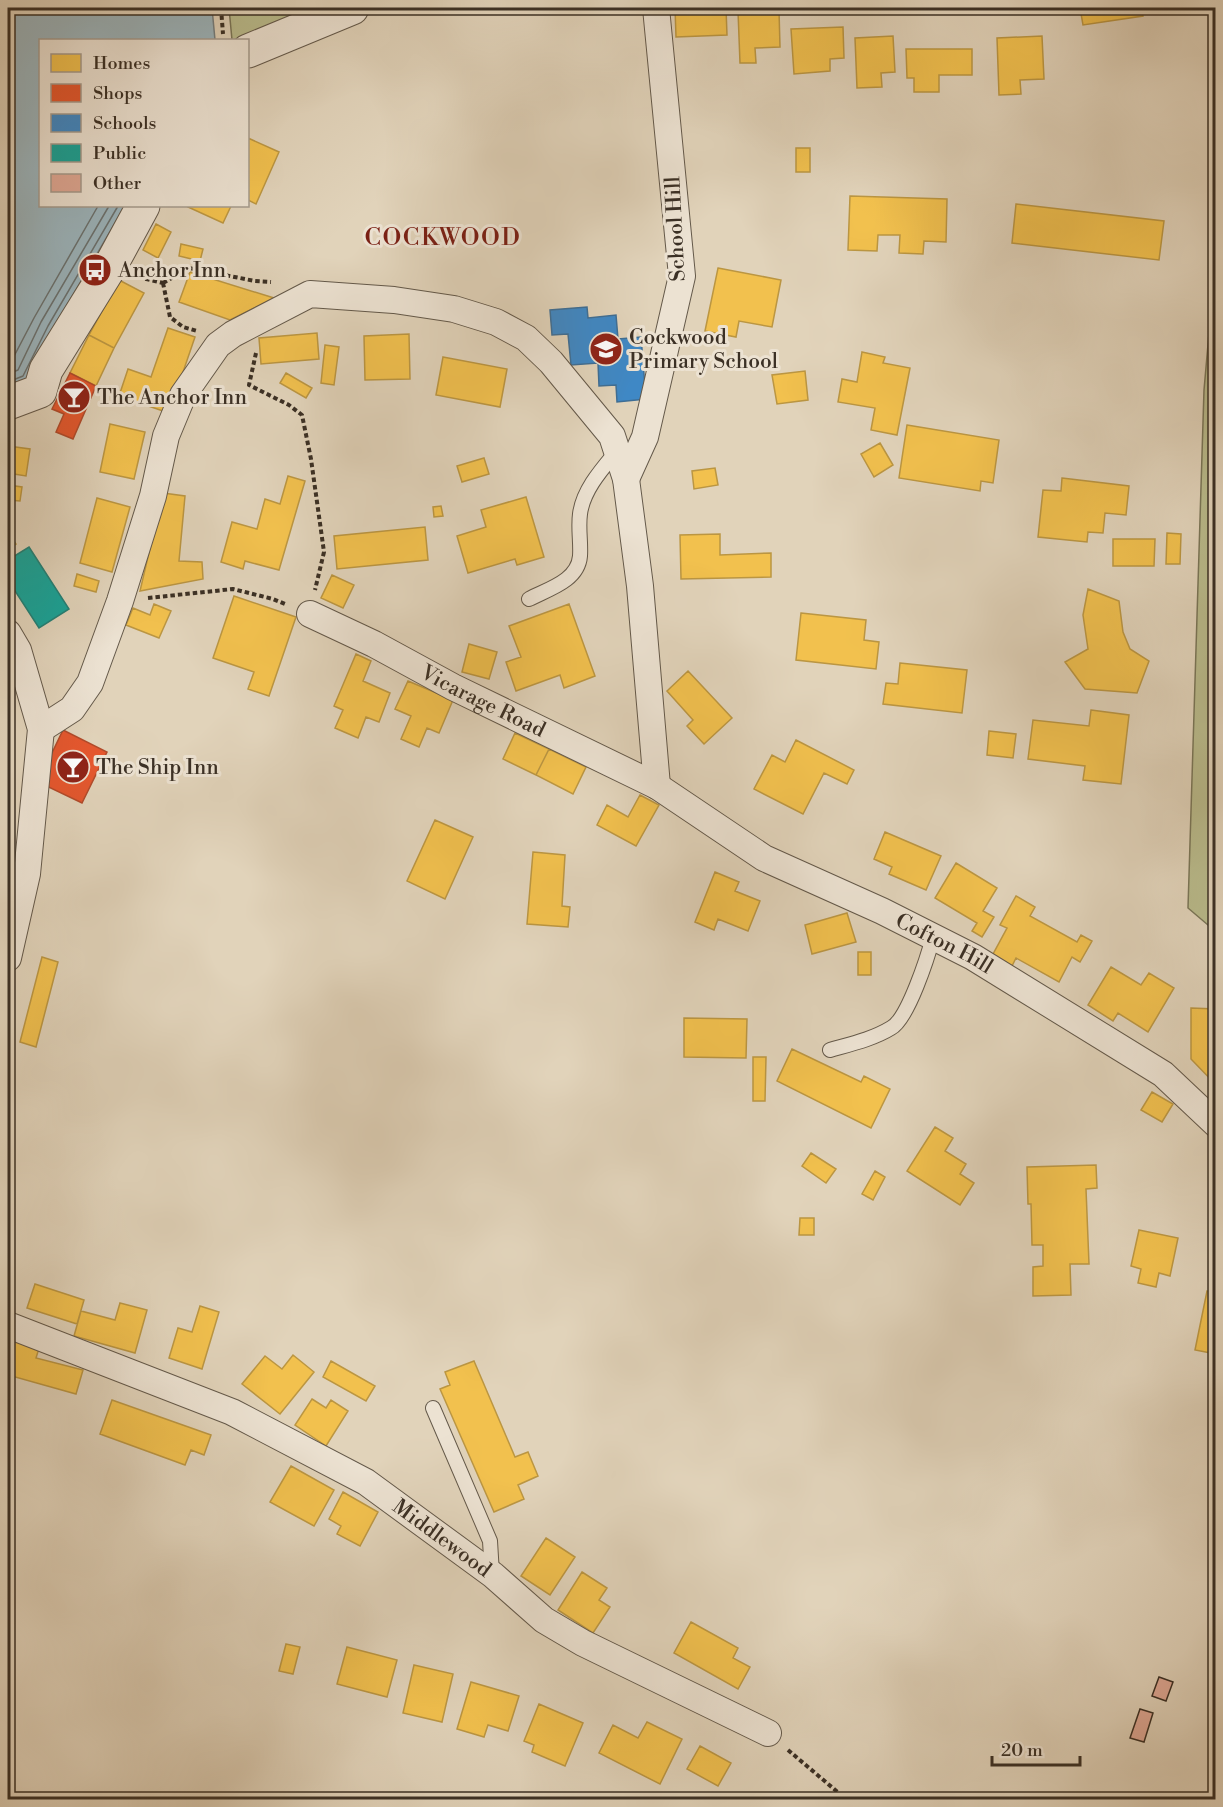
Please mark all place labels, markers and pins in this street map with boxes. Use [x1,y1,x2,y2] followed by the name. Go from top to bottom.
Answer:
[77,252,113,288] bus stop icon: Anchor Inn
[117,258,227,284] place label: Anchor Inn
[629,325,778,375] place label: Cockwood Primary School
[588,331,624,367] school or university icon: Cockwood Primary School
[56,379,92,415] bar icon: The Anchor Inn
[97,385,247,411] place label: The Anchor Inn
[55,749,91,785] bar icon: The Ship Inn
[96,755,219,781] place label: The Ship Inn

